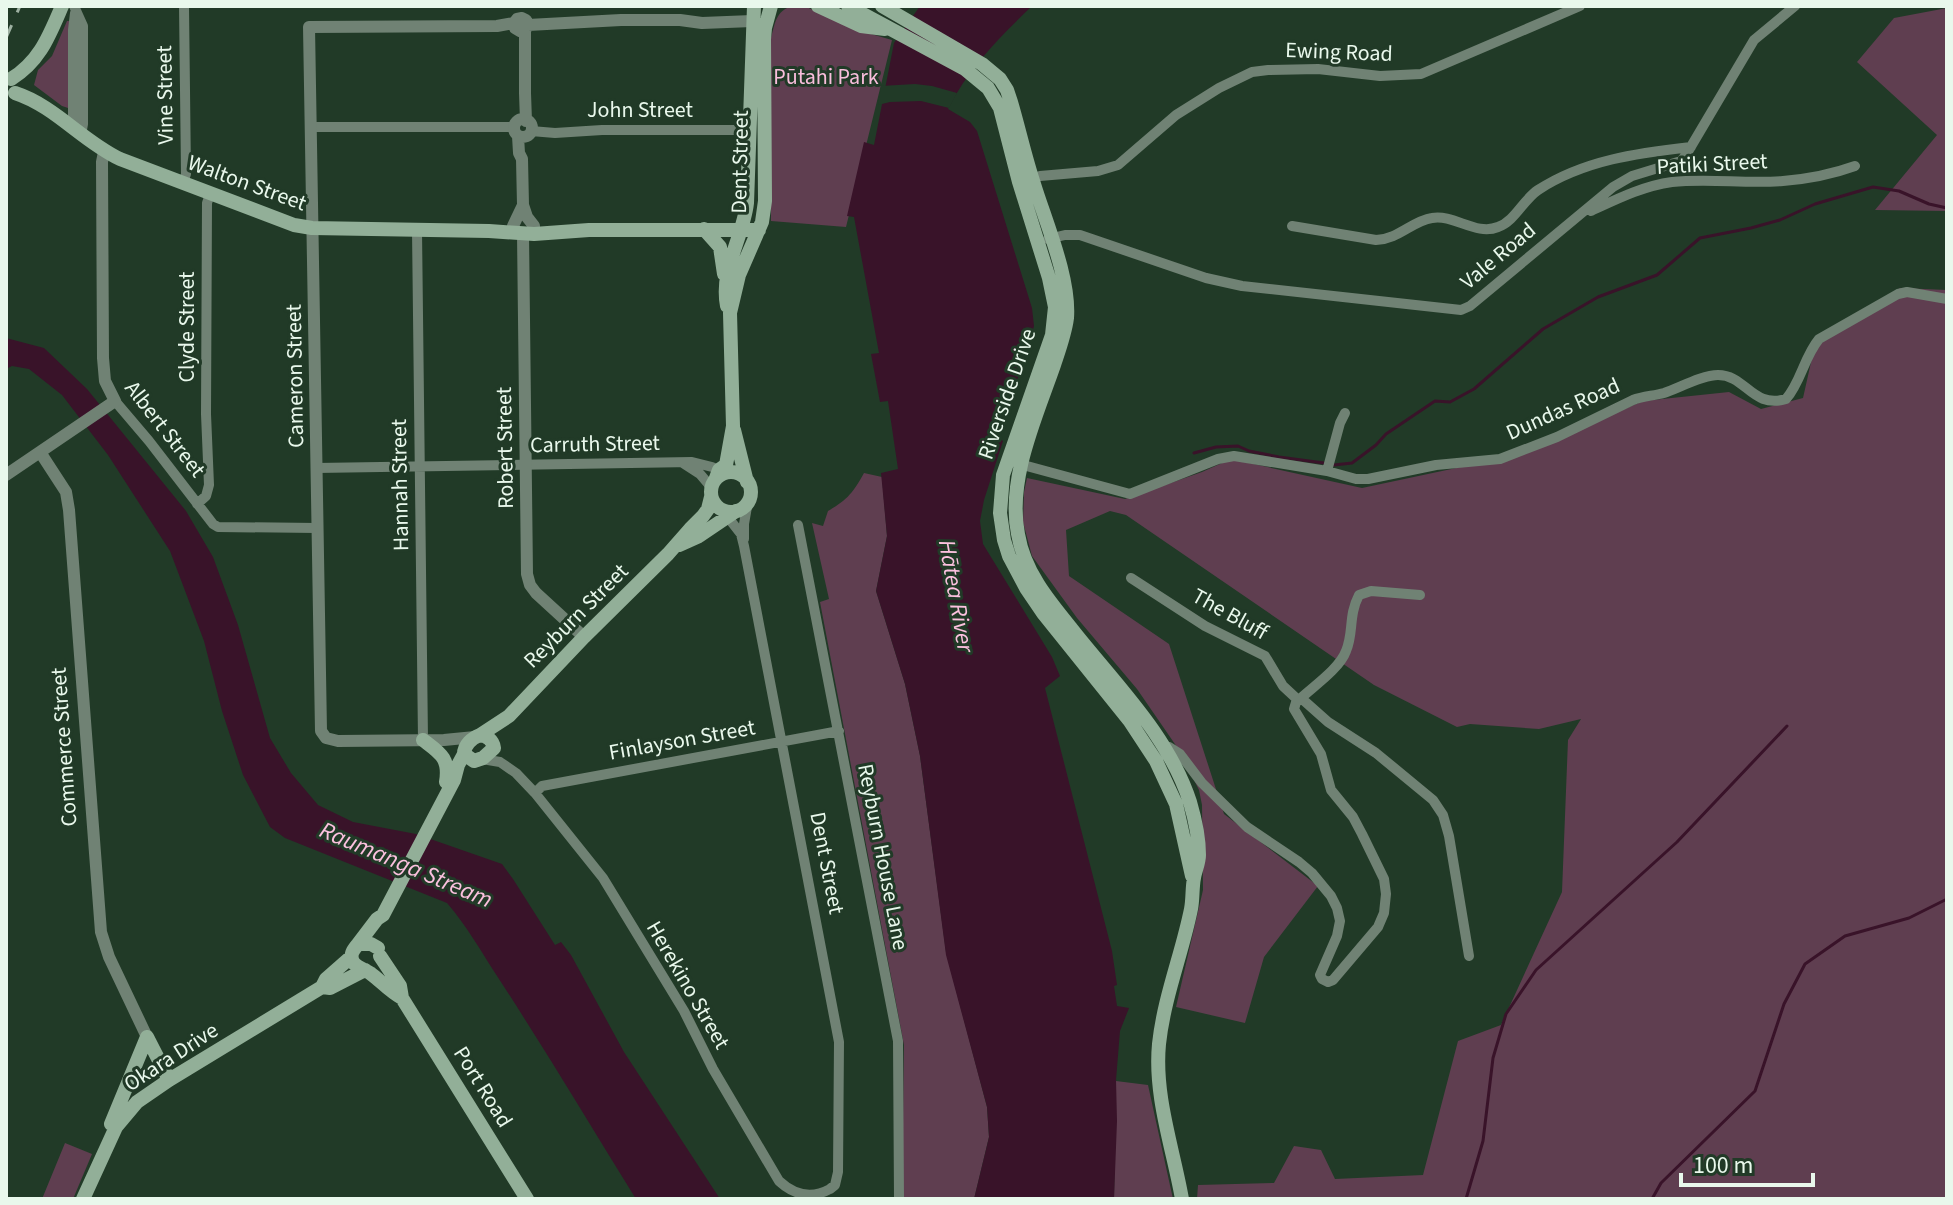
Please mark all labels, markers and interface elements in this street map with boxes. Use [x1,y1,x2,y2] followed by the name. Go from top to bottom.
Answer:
[1285,34,1393,70] street label: Ewing Road
[148,45,182,145] street label: Vine Street
[773,61,879,93] park label: Pūtahi Park
[587,94,694,126] street label: John Street
[723,109,757,214] street label: Dent Street
[1656,145,1769,183] street label: Patiki Street
[183,147,311,219] street label: Walton Street
[1453,215,1543,297] street label: Vale Road
[171,271,203,383] street label: Clyde Street
[278,303,312,448] street label: Cameron Street
[970,324,1044,464] street label: Riverside Drive
[1501,370,1625,448] street label: Dundas Road
[117,374,213,485] street label: Albert Street
[488,386,522,509] street label: Robert Street
[383,418,417,551] street label: Hannah Street
[530,427,661,461] street label: Carruth Street
[929,537,983,657] water label: Hātea River
[516,556,636,676] street label: Reyburn Street
[1186,580,1275,649] street label: The Bluff
[42,666,86,828] street label: Commerce Street
[606,711,758,769] street label: Finlayson Street
[849,761,917,953] street label: Reyburn House Lane
[801,809,853,917] street label: Dent Street
[314,813,498,917] water label: Raumanga Stream
[638,915,738,1056] street label: Herekino Street
[118,1014,225,1099] street label: Okara Drive
[445,1040,521,1134] street label: Port Road
[1681,1137,1813,1187] scale bar
[1693,1148,1753,1183] text: 100 m

